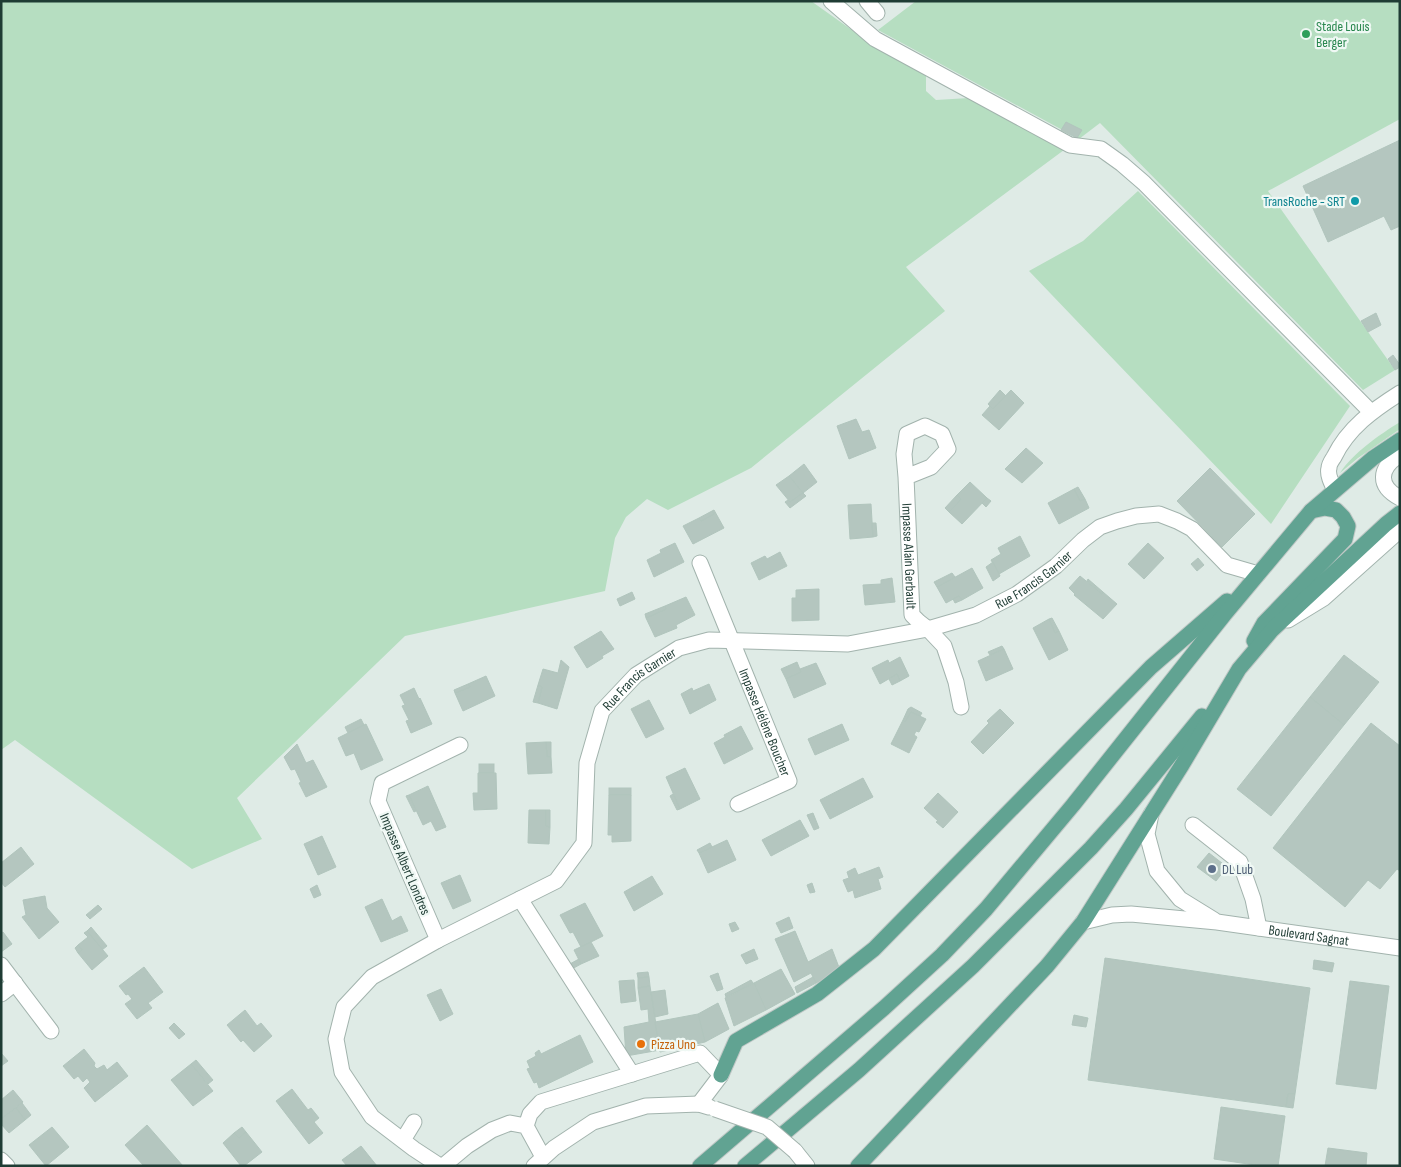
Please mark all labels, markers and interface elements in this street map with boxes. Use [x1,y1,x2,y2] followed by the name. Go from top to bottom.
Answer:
[1316,18,1370,51] place label: Stade Louis Berger
[1300,28,1312,40] marker: Stade Louis Berger
[1263,193,1345,210] place label: TransRoche - SRT
[1349,195,1361,207] marker: TransRoche - SRT
[899,503,920,610] street label: Impasse Alain Gerbault
[992,547,1076,612] street label: Rue Francis Garnier
[599,644,679,714] street label: Rue Francis Garnier
[735,666,795,779] street label: Impasse Hélène Boucher
[376,811,434,917] street label: Impasse Albert Londres
[1222,861,1253,878] place label: DL Lub
[1206,863,1218,875] marker: DL Lub
[1267,921,1350,949] street label: Boulevard Sagnat
[651,1036,696,1053] place label: Pizza Uno
[635,1038,647,1050] marker: Pizza Uno

